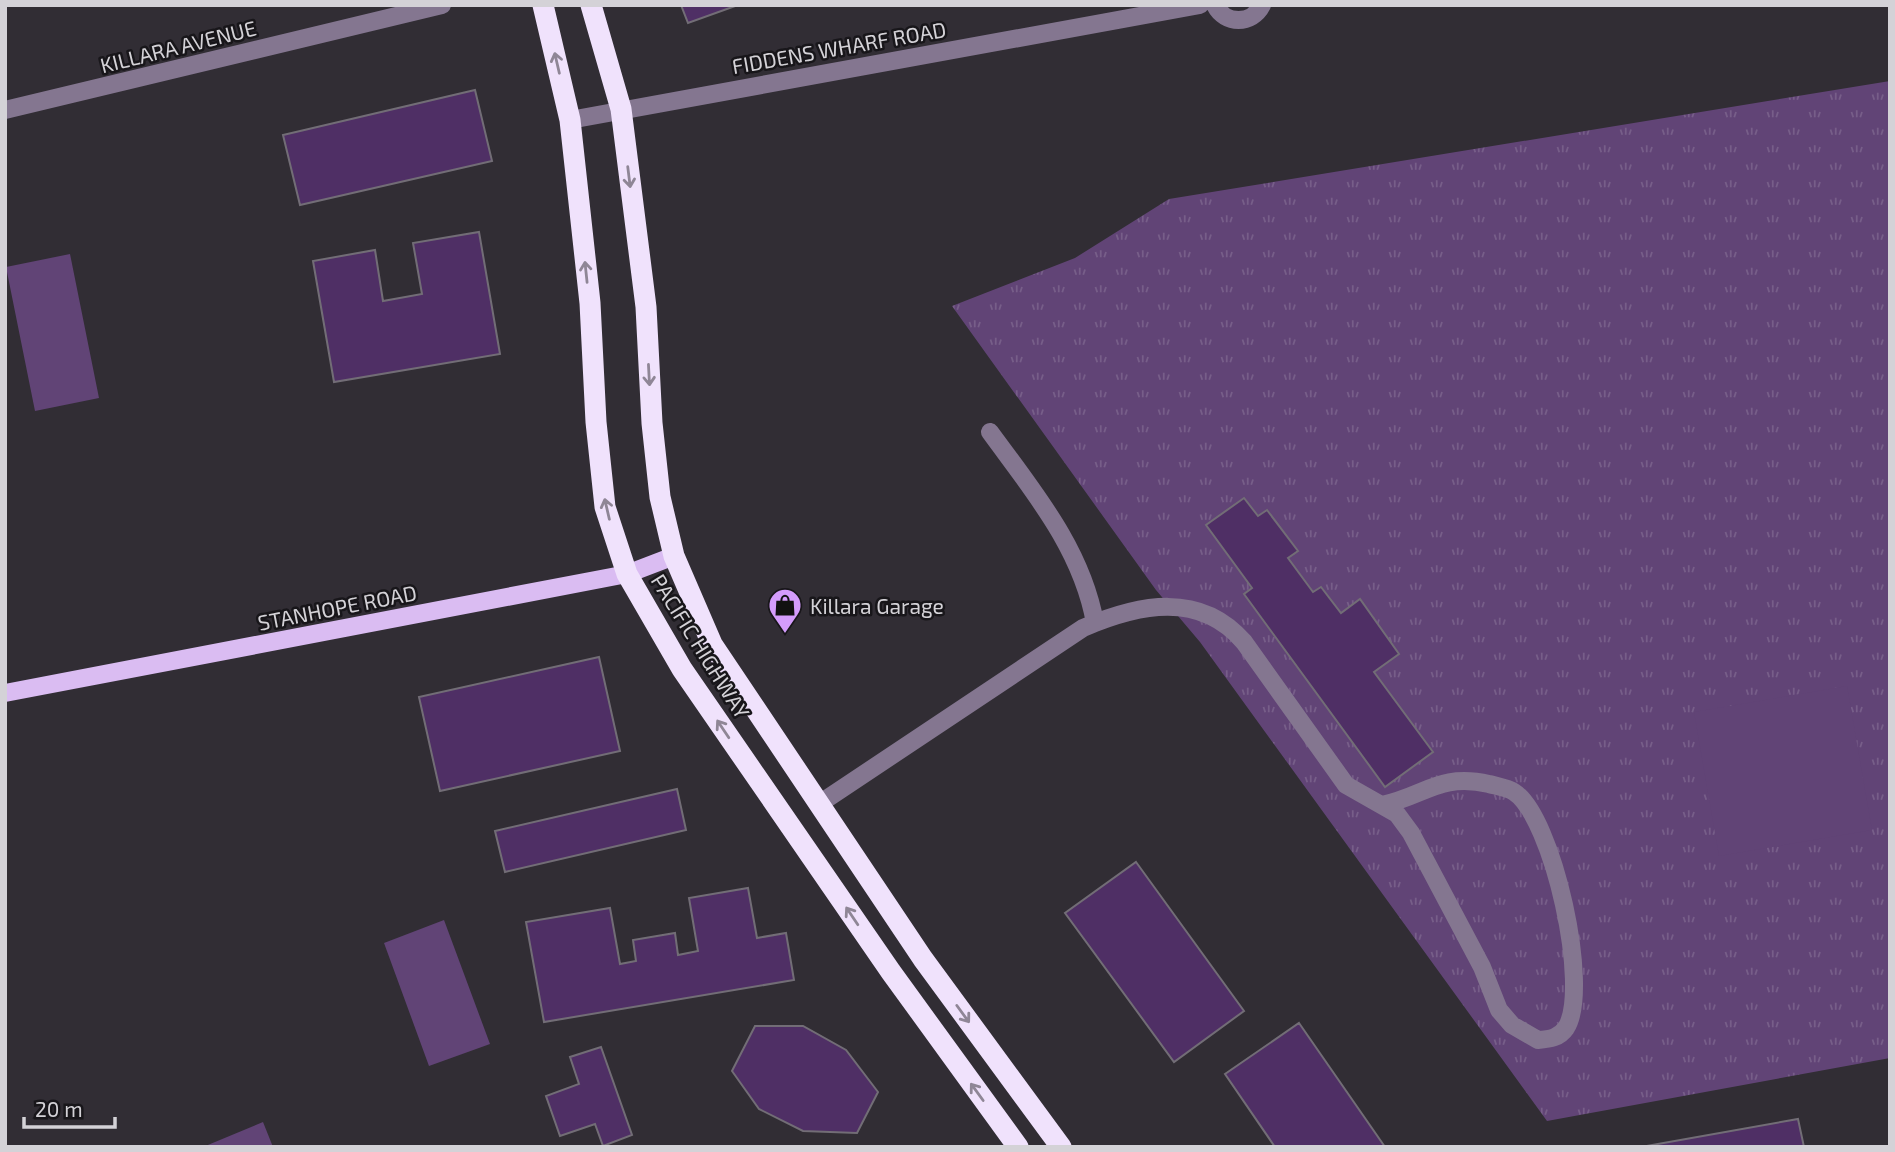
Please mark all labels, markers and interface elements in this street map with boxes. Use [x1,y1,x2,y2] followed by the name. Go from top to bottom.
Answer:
[97,15,259,77] street label: KILLARA AVENUE
[730,16,948,78] street label: FIDDENS WHARF ROAD
[549,52,563,75] one-way arrow
[623,165,636,187] one-way arrow
[580,261,593,283] one-way arrow
[643,364,656,387] one-way arrow
[599,498,613,521] one-way arrow
[647,569,756,723] street label: PACIFIC HIGHWAY
[255,579,419,635] street label: STANHOPE ROAD
[766,586,804,635] shop icon: Killara Garage
[810,593,944,618] place label: Killara Garage
[716,720,730,739] one-way arrow
[845,907,859,926] one-way arrow
[956,1004,971,1023] one-way arrow
[970,1083,985,1101] one-way arrow
[24,1086,116,1130] scale bar
[35,1096,83,1121] text: 20 m

